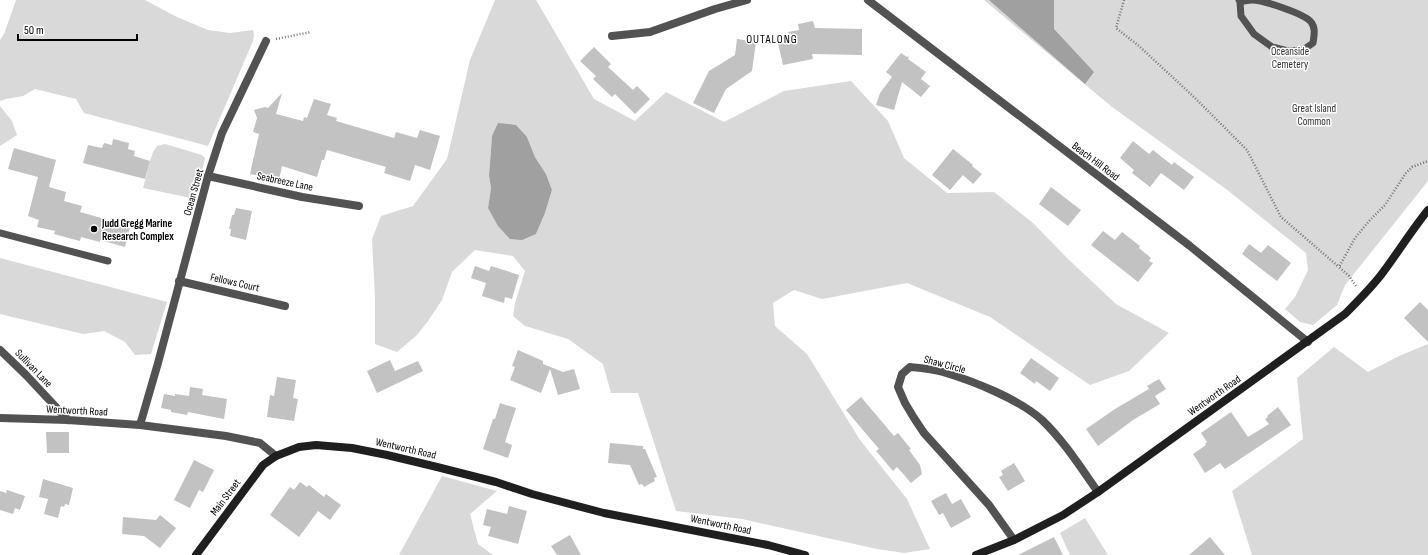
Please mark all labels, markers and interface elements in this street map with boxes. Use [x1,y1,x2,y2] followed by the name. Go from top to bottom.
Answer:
[18,16,137,42] scale bar
[24,23,44,38] text: 50 m
[746,32,798,47] district label: OUTALONG
[1271,45,1309,71] park label: Oceanside Cemetery
[1292,102,1336,128] park label: Great Island Common
[1069,139,1122,184] street label: Beach Hill Road
[181,167,207,217] street label: Ocean Street
[256,169,314,194] street label: Seabreeze Lane
[101,217,174,243] place label: Judd Gregg Marine Research Complex
[89,224,99,234] marker: Judd Gregg Marine Research Complex
[209,271,261,295] street label: Fellows Court
[12,347,55,390] street label: Sullivan Lane
[923,353,967,376] street label: Shaw Circle
[1185,372,1244,418] street label: Wentworth Road
[46,402,109,419] street label: Wentworth Road
[374,435,438,462] street label: Wentworth Road
[207,476,244,518] street label: Main Street
[689,512,753,537] street label: Wentworth Road

